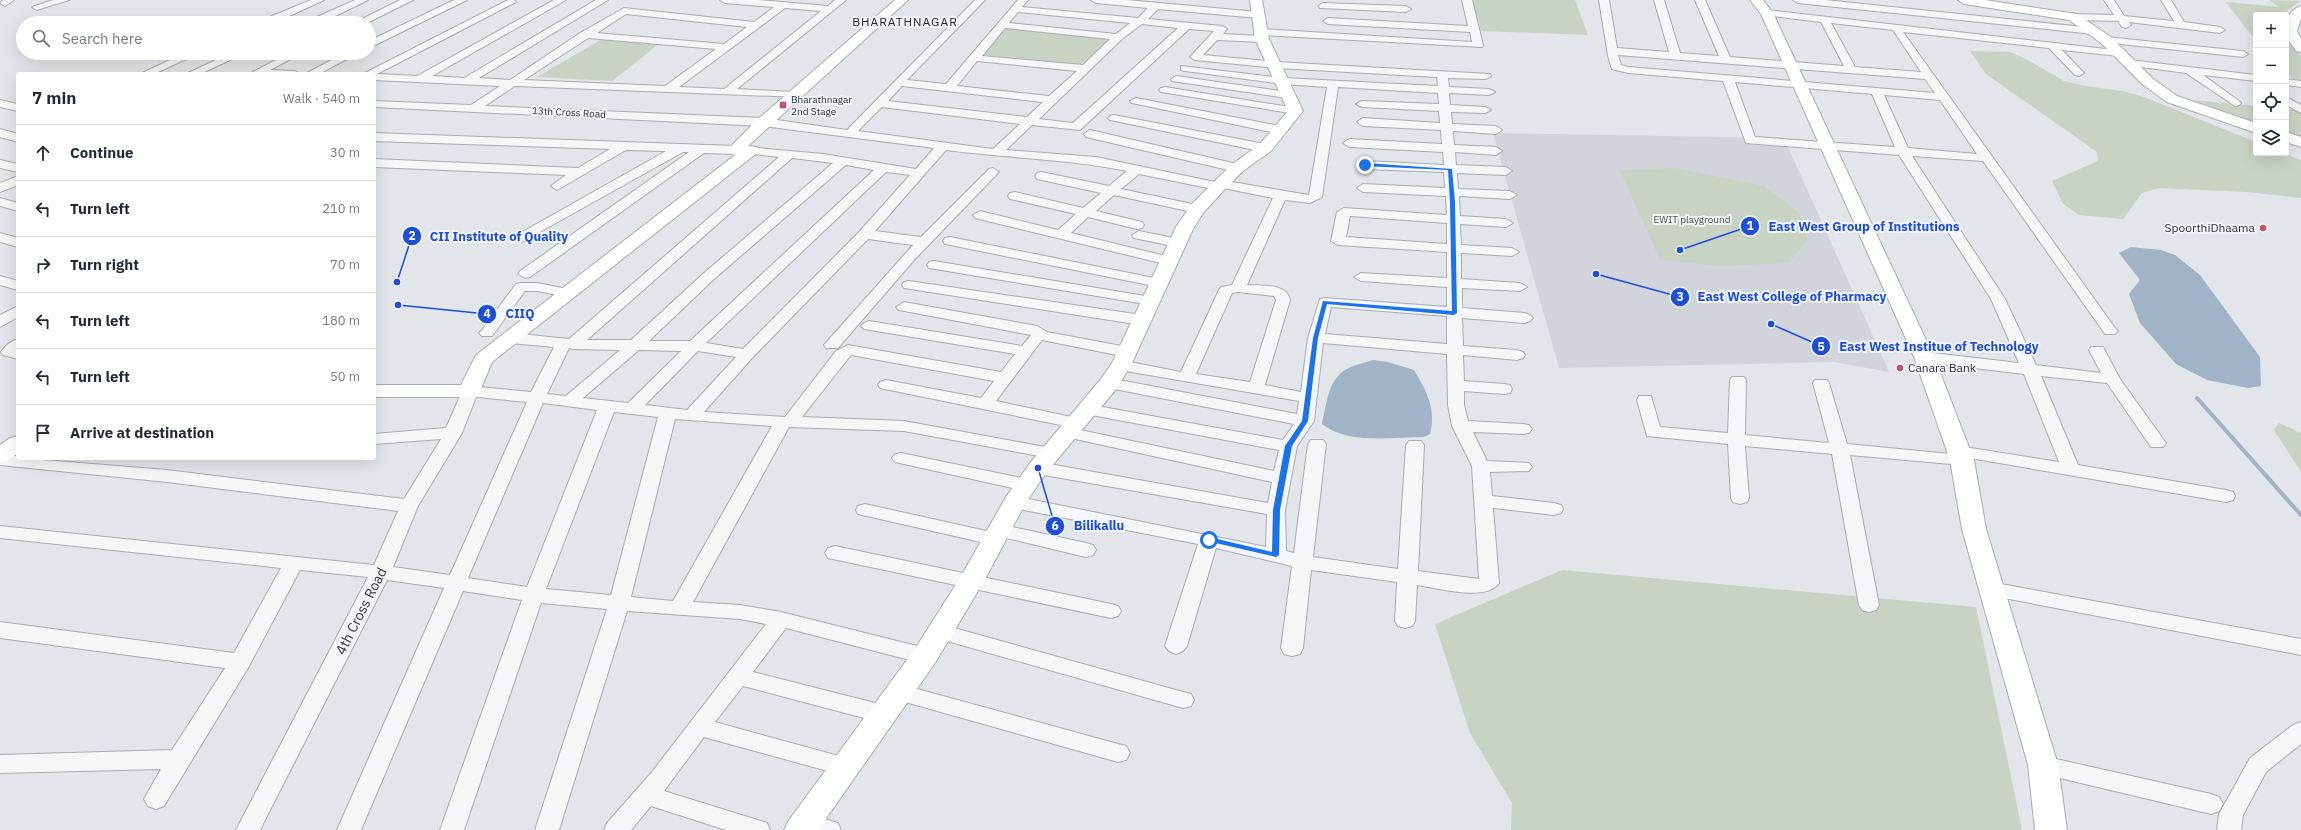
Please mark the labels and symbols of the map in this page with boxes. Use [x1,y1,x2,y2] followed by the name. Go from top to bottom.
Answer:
[852,14,958,29] district label: BHARATHNAGAR
[791,93,852,118] place label: Bharathnagar 2nd Stage
[778,100,788,110] marker: Bharathnagar 2nd Stage
[532,104,606,121] street label: 13th Cross Road
[1356,156,1374,174] route end
[1654,213,1730,226] park label: EWIT playground
[1740,214,1967,239] callout: East West Group of Institutions
[1746,218,1754,233] text: 1
[1768,218,1960,235] text: East West Group of Institutions
[2165,220,2256,235] place label: SpoorthiDhaama
[2258,223,2268,233] marker: SpoorthiDhaama
[402,224,576,249] callout: CII Institute of Quality
[408,228,416,243] text: 2
[430,228,568,245] text: CII Institute of Quality
[1670,284,1895,309] callout: East West College of Pharmacy
[1698,288,1886,305] text: East West College of Pharmacy
[1676,289,1684,304] text: 3
[477,301,542,326] callout: CIIQ
[506,305,534,322] text: CIIQ
[483,306,491,321] text: 4
[1811,334,2047,359] callout: East West Institue of Technology
[1839,338,2039,355] text: East West Institue of Technology
[1817,339,1825,354] text: 5
[1908,360,1977,375] place label: Canara Bank
[1895,363,1905,373] marker: Canara Bank
[1045,513,1132,538] callout: Bilikallu
[1074,517,1124,534] text: Bilikallu
[1051,518,1059,533] text: 6
[1200,531,1218,549] route start
[331,564,391,658] street label: 4th Cross Road

